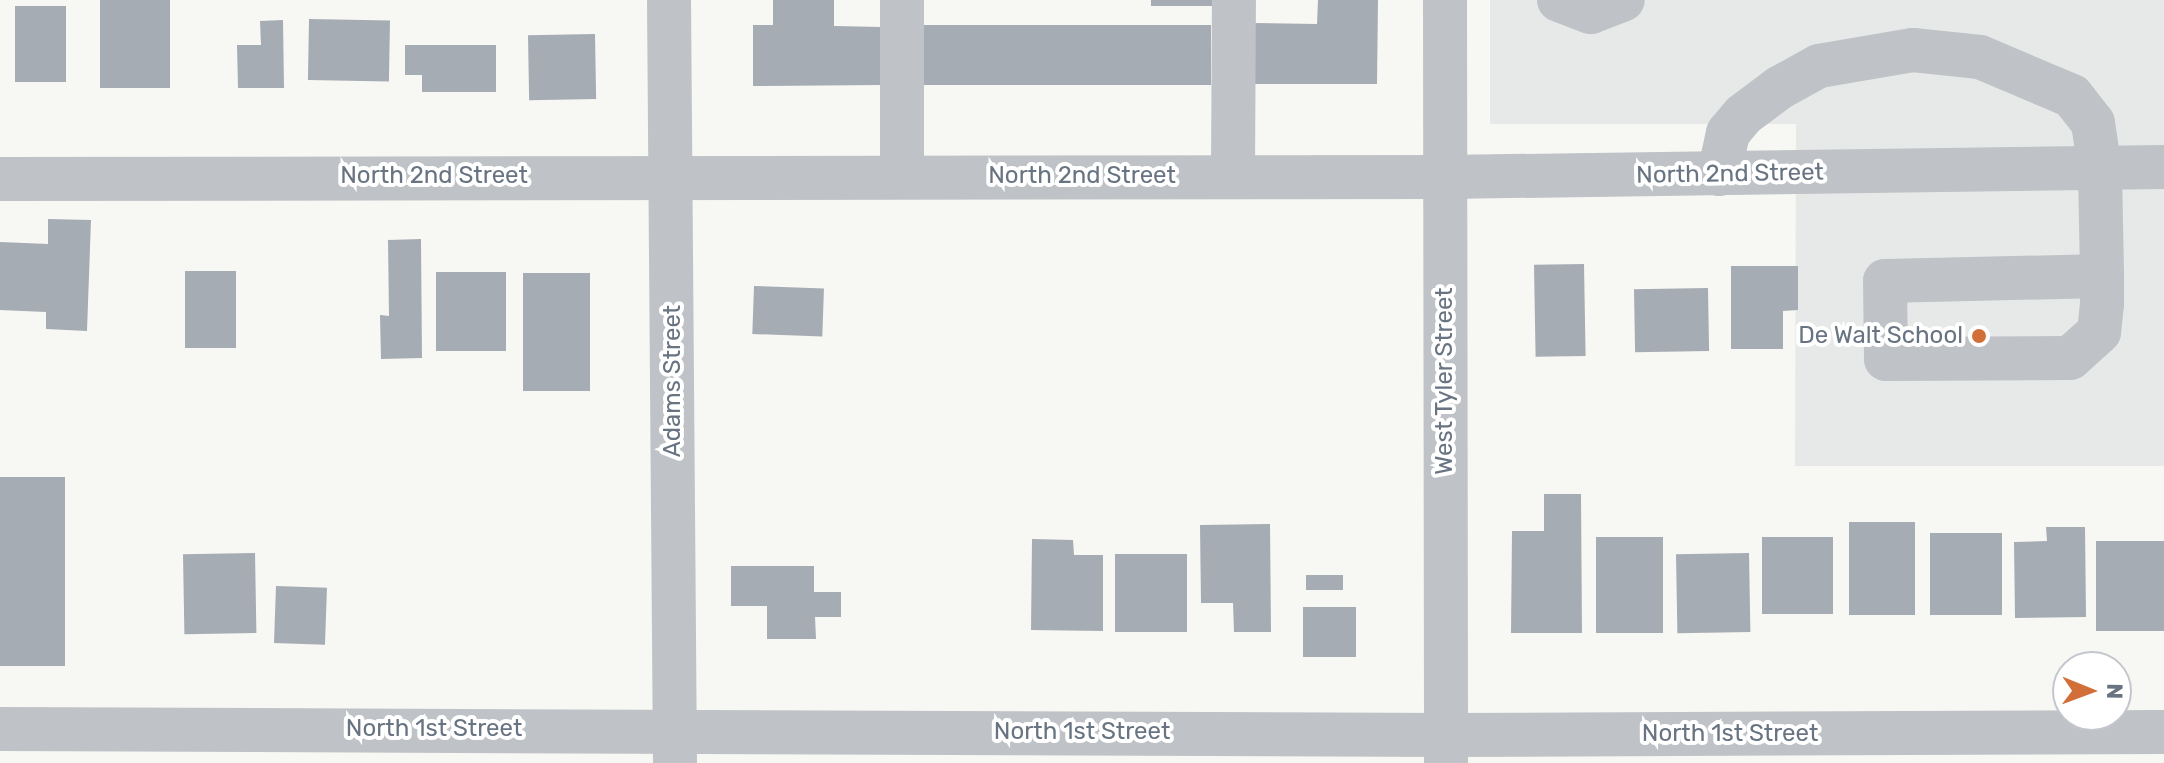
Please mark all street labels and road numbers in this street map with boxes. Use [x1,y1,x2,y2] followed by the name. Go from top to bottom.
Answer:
[1636,158,1824,190] street label: North 2nd Street
[340,162,528,190] street label: North 2nd Street
[988,162,1176,190] street label: North 2nd Street
[1431,287,1459,475] street label: West Tyler Street
[659,305,687,457] street label: Adams Street
[346,715,522,743] street label: North 1st Street
[994,718,1170,746] street label: North 1st Street
[1642,720,1818,748] street label: North 1st Street

